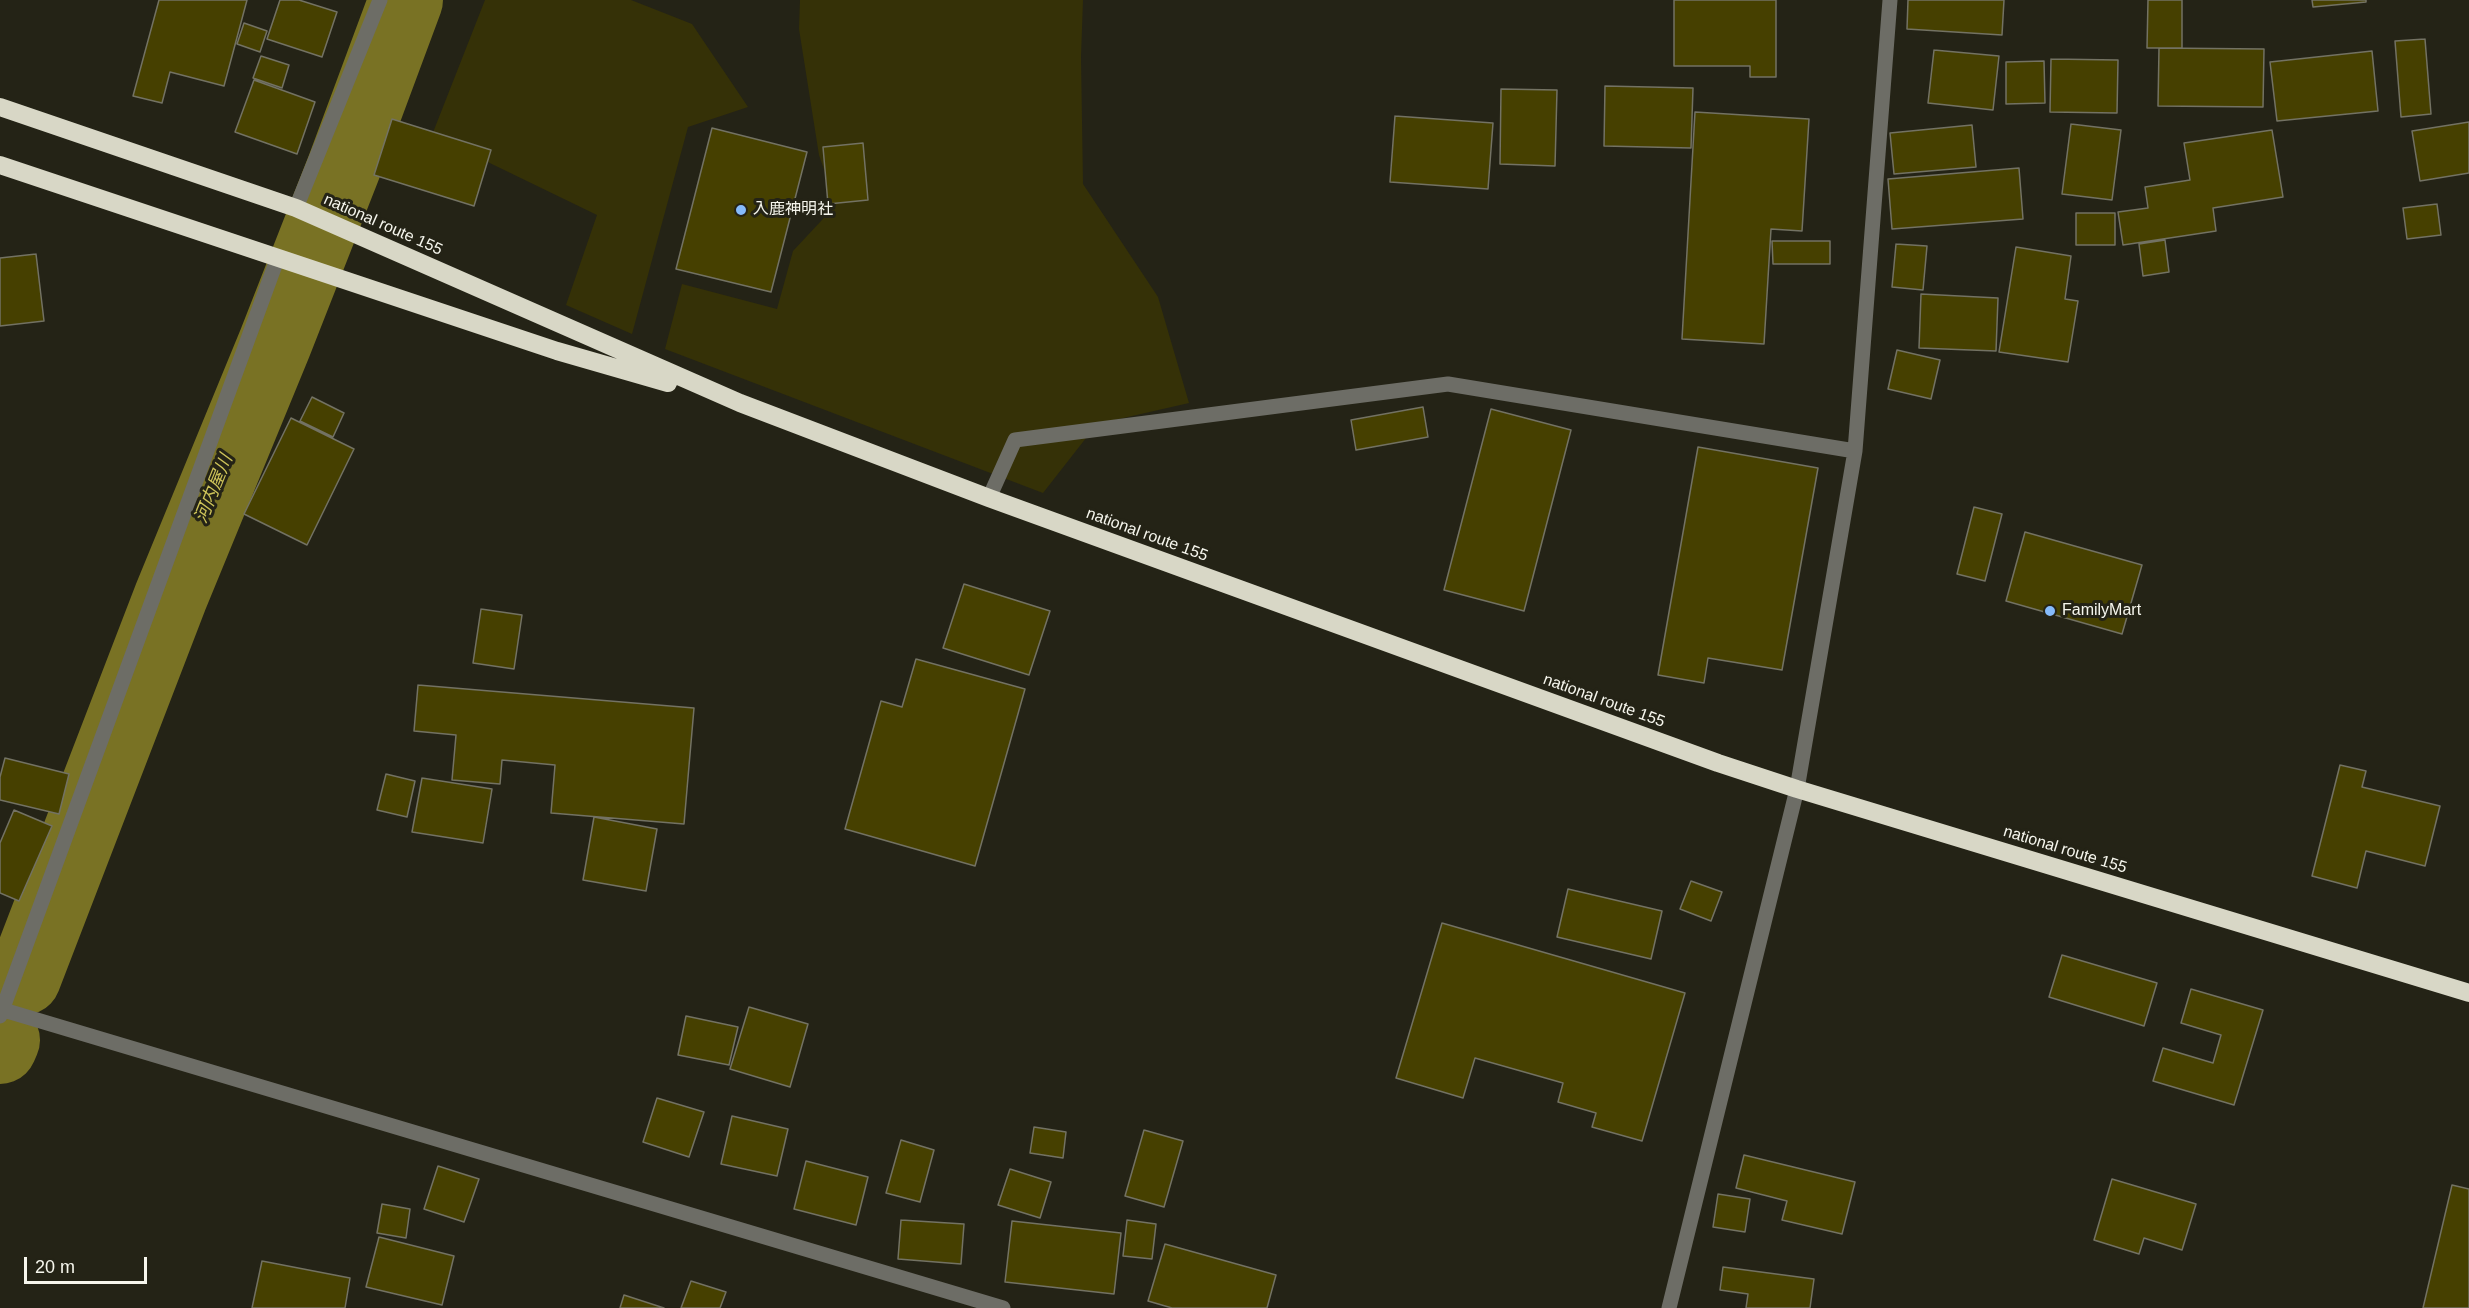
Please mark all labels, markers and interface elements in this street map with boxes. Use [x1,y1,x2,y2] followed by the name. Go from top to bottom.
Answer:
[321,190,445,260] street label: national route 155
[753,200,833,220] place label: 入鹿神明社
[734,203,748,217] marker: 入鹿神明社
[191,452,237,526] water label: 河内屋川
[1084,504,1210,566] street label: national route 155
[2062,601,2141,621] place label: FamilyMart
[2043,604,2057,618] marker: FamilyMart
[1541,670,1667,732] street label: national route 155
[2001,822,2129,878] street label: national route 155
[27,1245,150,1283] scale bar
[35,1257,75,1277] text: 20 m

